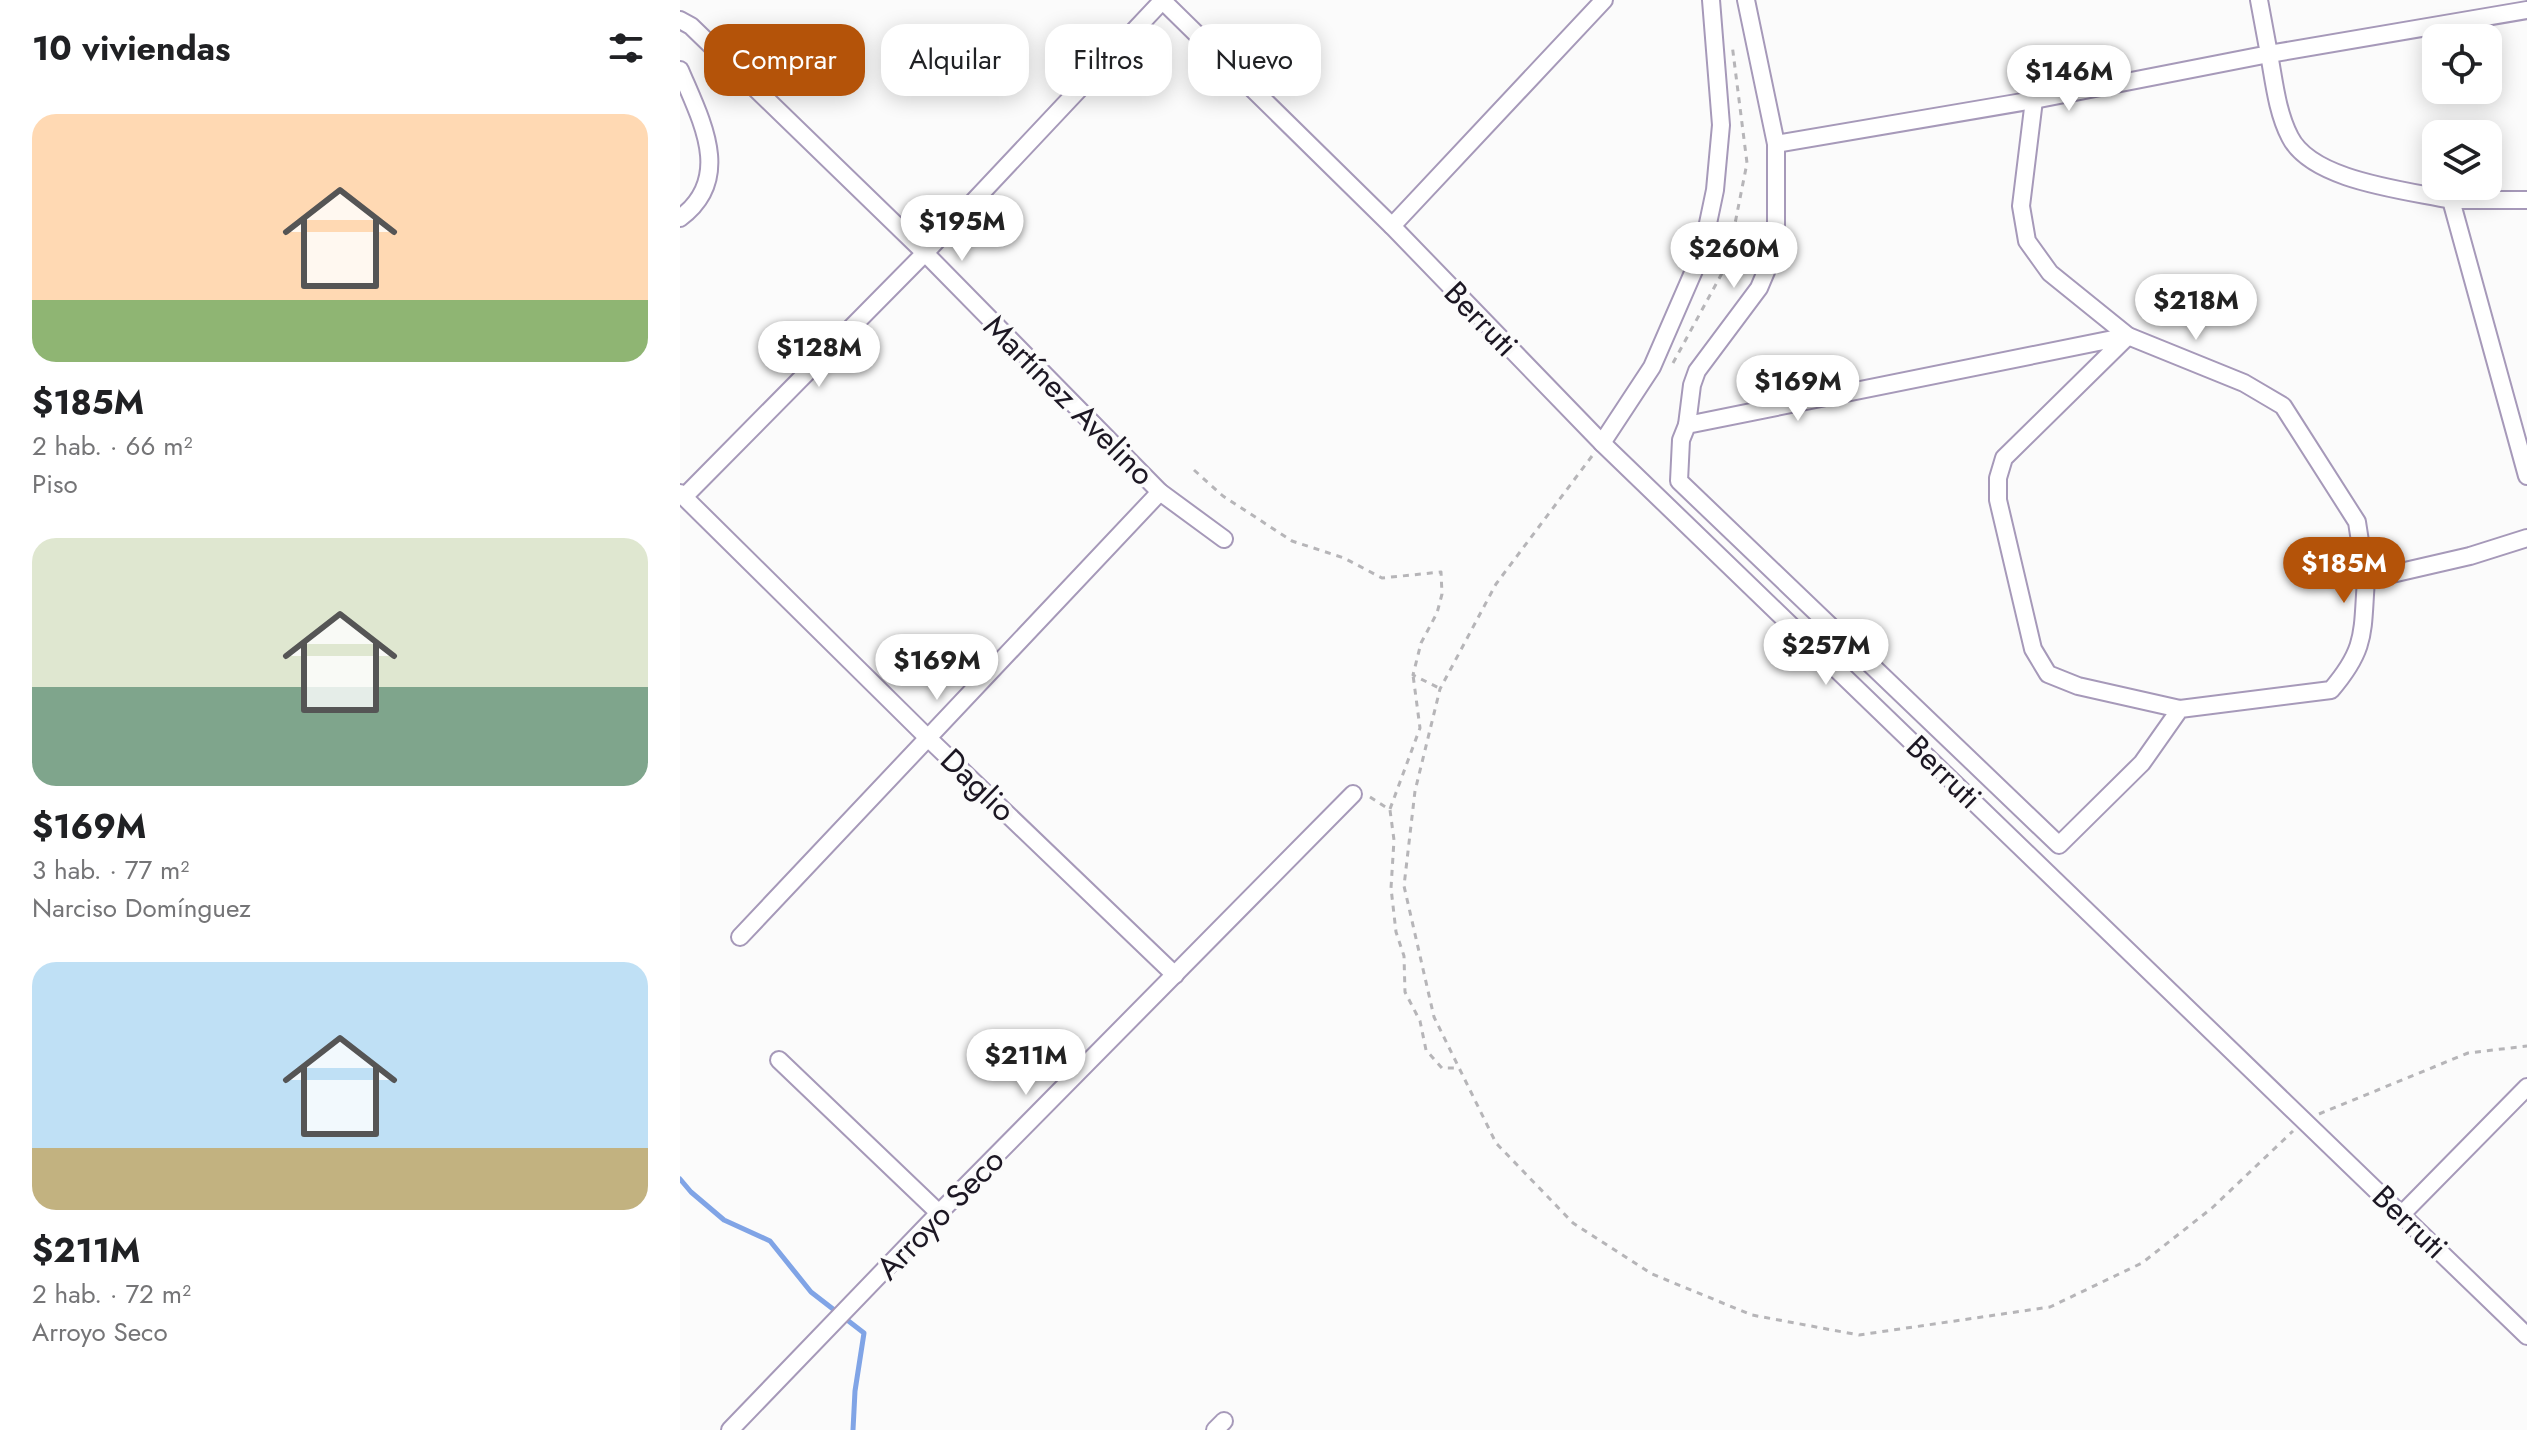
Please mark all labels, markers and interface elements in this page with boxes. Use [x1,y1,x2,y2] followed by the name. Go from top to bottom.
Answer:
[32,24,230,73] text: 10 viviendas
[704,24,865,96] chip: Comprar
[881,24,1029,96] chip: Alquilar
[1045,24,1172,96] chip: Filtros
[1188,24,1321,96] chip: Nuevo
[2422,24,2502,200] map controls
[2422,24,2502,104] button: locate
[604,26,648,70] icon: filters
[2013,45,2125,113] pin: $146M
[2025,52,2113,90] text: $146M
[2422,120,2502,200] button: layers
[268,166,412,310] icon: home
[906,195,1018,263] pin: $195M
[919,202,1005,240] text: $195M
[1678,222,1790,290] pin: $260M
[1688,229,1780,267] text: $260M
[1434,271,1528,367] street label: Berruti
[2140,274,2252,342] pin: $218M
[2153,281,2239,319] text: $218M
[973,304,1165,496] street label: Martínez Avelino
[763,321,875,389] pin: $128M
[776,328,862,366] text: $128M
[1742,355,1854,423] pin: $169M
[1754,362,1842,400] text: $169M
[32,378,144,427] text: $185M
[32,427,193,465] text: 2 hab. · 66 m²
[32,465,78,503] text: Piso
[2288,537,2400,605] pin: $185M
[2301,544,2387,582] text: $185M
[268,590,412,734] icon: home
[1770,619,1882,687] pin: $257M
[1782,626,1870,664] text: $257M
[881,634,993,702] pin: $169M
[893,641,981,679] text: $169M
[1896,725,1992,819] street label: Berruti
[930,738,1026,832] street label: Daglio
[32,802,146,851] text: $169M
[32,851,189,889] text: 3 hab. · 77 m²
[32,889,251,927] text: Narciso Domínguez
[268,1014,412,1158] icon: home
[970,1029,1082,1097] pin: $211M
[985,1036,1067,1074] text: $211M
[865,1138,1015,1290] street label: Arroyo Seco
[2362,1175,2458,1269] street label: Berruti
[32,1226,140,1275] text: $211M
[32,1275,191,1313] text: 2 hab. · 72 m²
[32,1313,168,1351] text: Arroyo Seco

